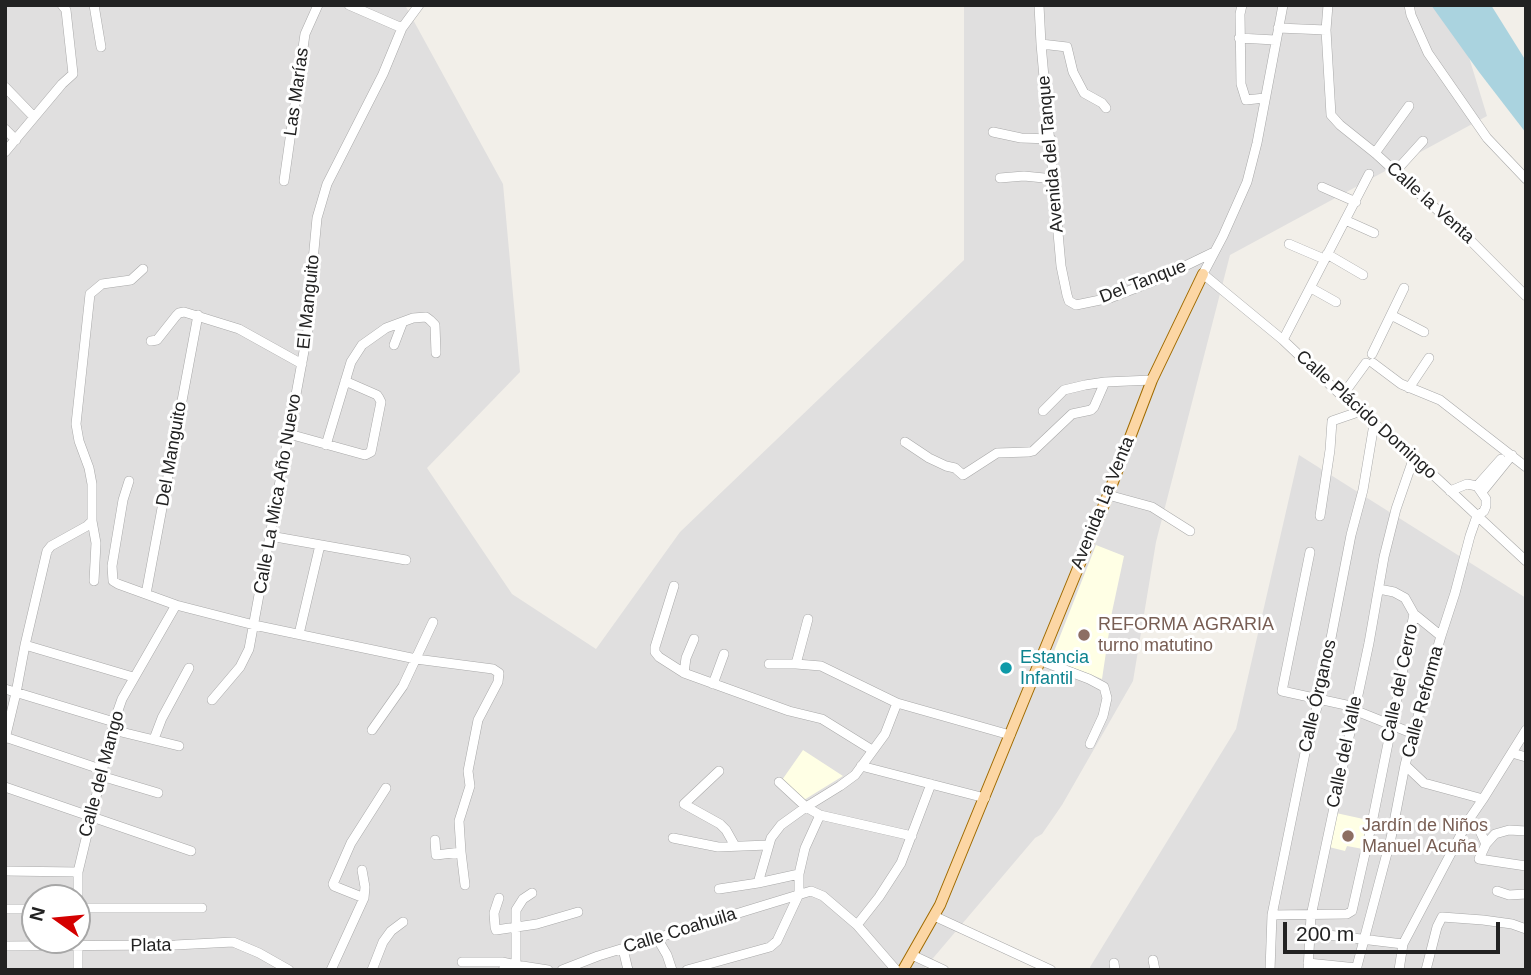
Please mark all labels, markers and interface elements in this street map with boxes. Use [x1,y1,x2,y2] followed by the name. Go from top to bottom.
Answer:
[280,46,314,138] street label: Las Marías
[1033,74,1069,234] street label: Avenida del Tanque
[1382,158,1478,248] street label: Calle la Venta
[293,254,325,350] street label: El Manguito
[1097,256,1189,308] street label: Del Tanque
[1291,346,1441,484] street label: Calle Plácido Domingo
[250,392,306,596] street label: Calle La Mica Año Nuevo
[152,400,192,508] street label: Del Manguito
[1067,434,1139,572] street label: Avenida La Venta
[1098,614,1274,656] place label: REFORMA AGRARIA turno matutino
[1377,622,1423,744] street label: Calle del Cerro
[1076,627,1092,643] marker: REFORMA AGRARIA turno matutino
[1295,638,1341,754] street label: Calle Órganos
[1398,644,1448,760] street label: Calle Reforma
[1020,647,1089,690] place label: Estancia Infantil
[998,660,1014,676] marker: Estancia Infantil
[1323,694,1367,810] street label: Calle del Valle
[75,708,129,840] street label: Calle del Mango
[1362,815,1488,858] place label: Jardín de Niños Manuel Acuña
[1340,828,1356,844] marker: Jardín de Niños Manuel Acuña
[21,884,91,954] north arrow
[621,904,739,958] street label: Calle Coahuila
[25,905,49,923] text: N
[1286,908,1503,952] scale bar
[1296,922,1354,945] text: 200 m
[130,935,172,957] street label: Plata

